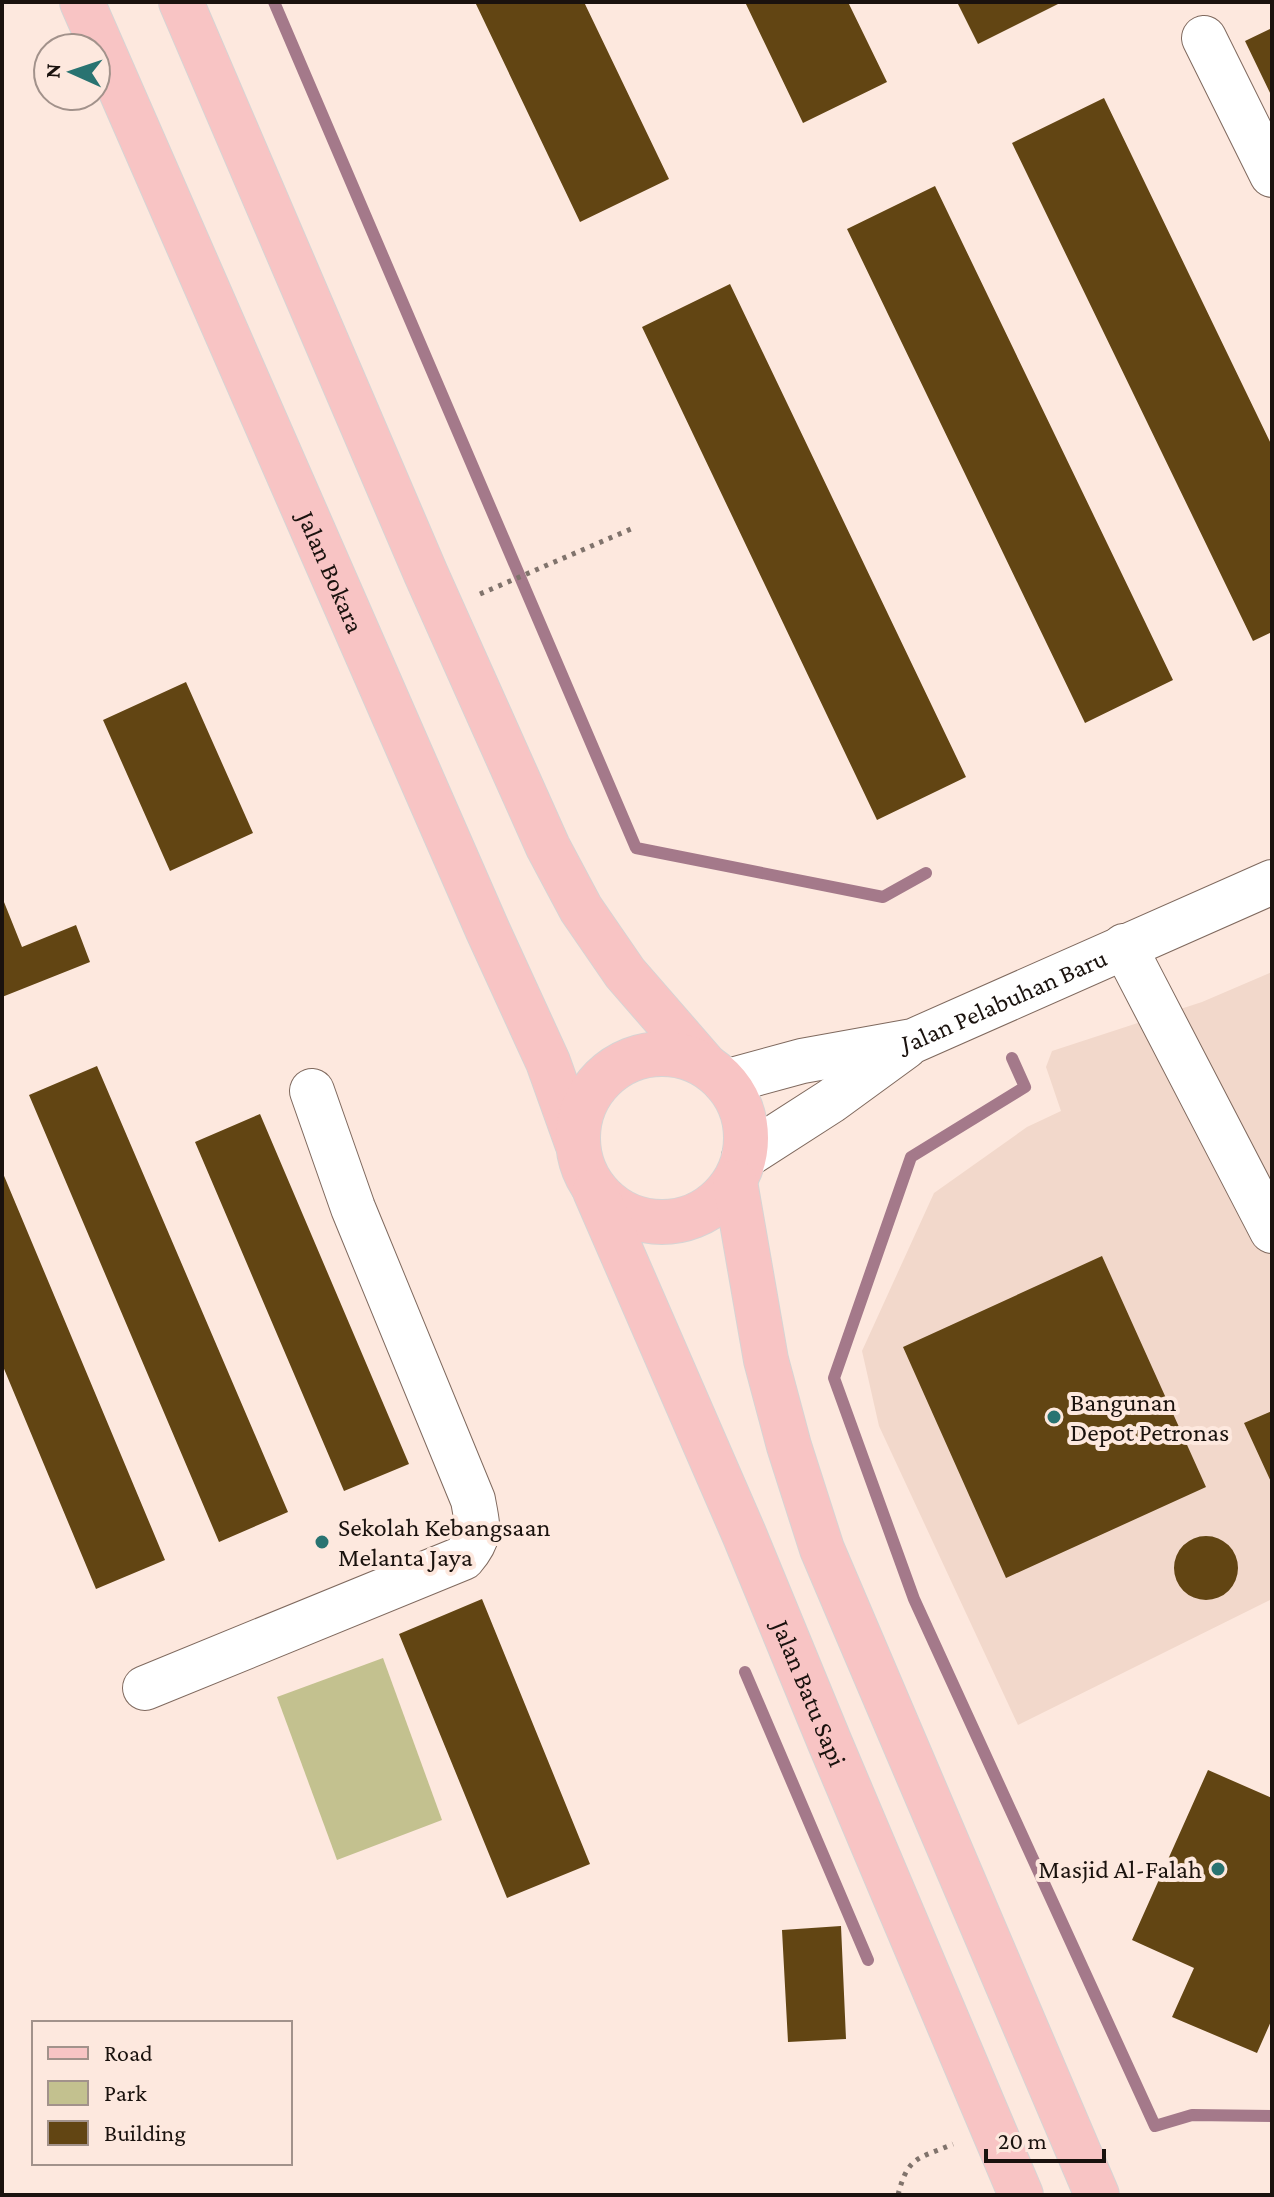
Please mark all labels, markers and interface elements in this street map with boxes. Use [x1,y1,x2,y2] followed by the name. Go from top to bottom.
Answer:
[32,32,112,112] north arrow
[40,63,65,79] text: N
[291,505,370,637] street label: Jalan Bokara
[897,943,1111,1058] street label: Jalan Pelabuhan Baru
[1070,1388,1229,1447] place label: Bangunan Depot Petronas
[1045,1408,1063,1426] marker: Bangunan Depot Petronas
[338,1513,550,1572] place label: Sekolah Kebangsaan Melanta Jaya
[313,1533,331,1551] marker: Sekolah Kebangsaan Melanta Jaya
[766,1614,853,1771] street label: Jalan Batu Sapi
[1038,1855,1202,1884] place label: Masjid Al-Falah
[1209,1860,1227,1878] marker: Masjid Al-Falah
[32,2021,292,2165] legend
[104,2039,153,2066] text: Road
[104,2079,147,2106] text: Park
[986,2113,1104,2163] scale bar
[104,2119,186,2146] text: Building
[998,2127,1047,2154] text: 20 m

